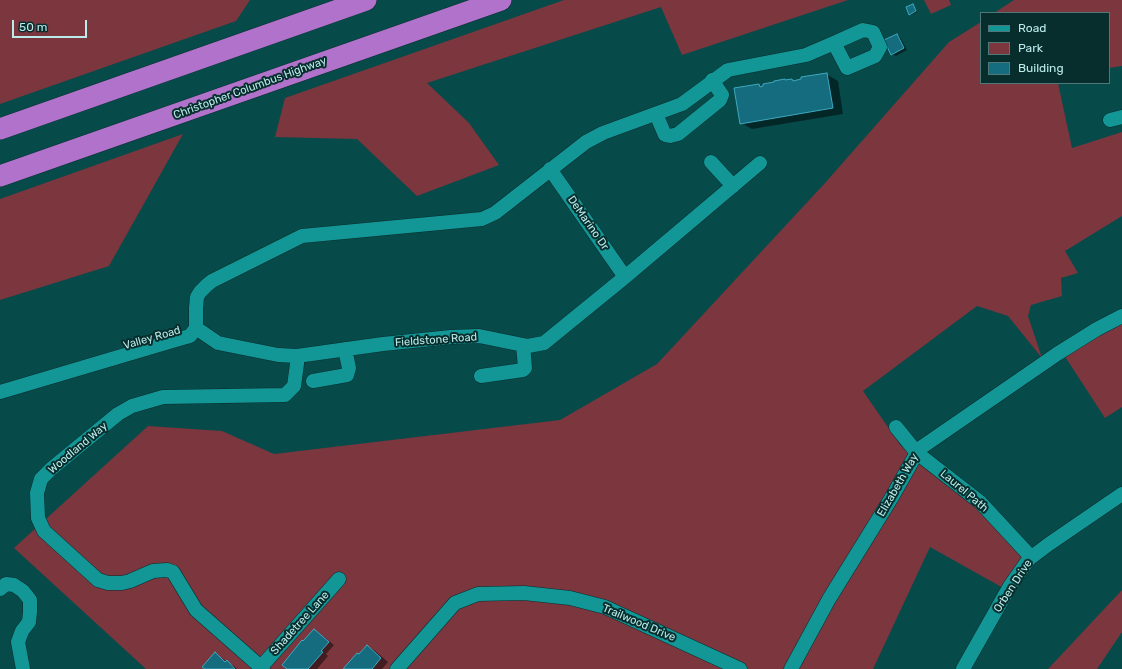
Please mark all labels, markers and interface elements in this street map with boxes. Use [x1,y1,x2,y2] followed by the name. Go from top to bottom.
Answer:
[14,12,89,38] scale bar
[980,12,1110,84] legend
[19,20,47,34] text: 50 m
[1018,21,1046,35] text: Road
[1018,41,1043,55] text: Park
[172,54,328,122] street label: Christopher Columbus Highway
[1018,61,1064,75] text: Building
[565,193,611,253] street label: DeMarino Dr
[122,324,182,352] street label: Valley Road
[395,331,477,349] street label: Fieldstone Road
[46,419,110,477] street label: Woodland Way
[875,451,921,519] street label: Elizabeth Way
[937,467,991,515] street label: Laurel Path
[991,557,1035,615] street label: Orben Drive
[268,589,332,657] street label: Shadetree Lane
[601,602,677,644] street label: Trailwood Drive

